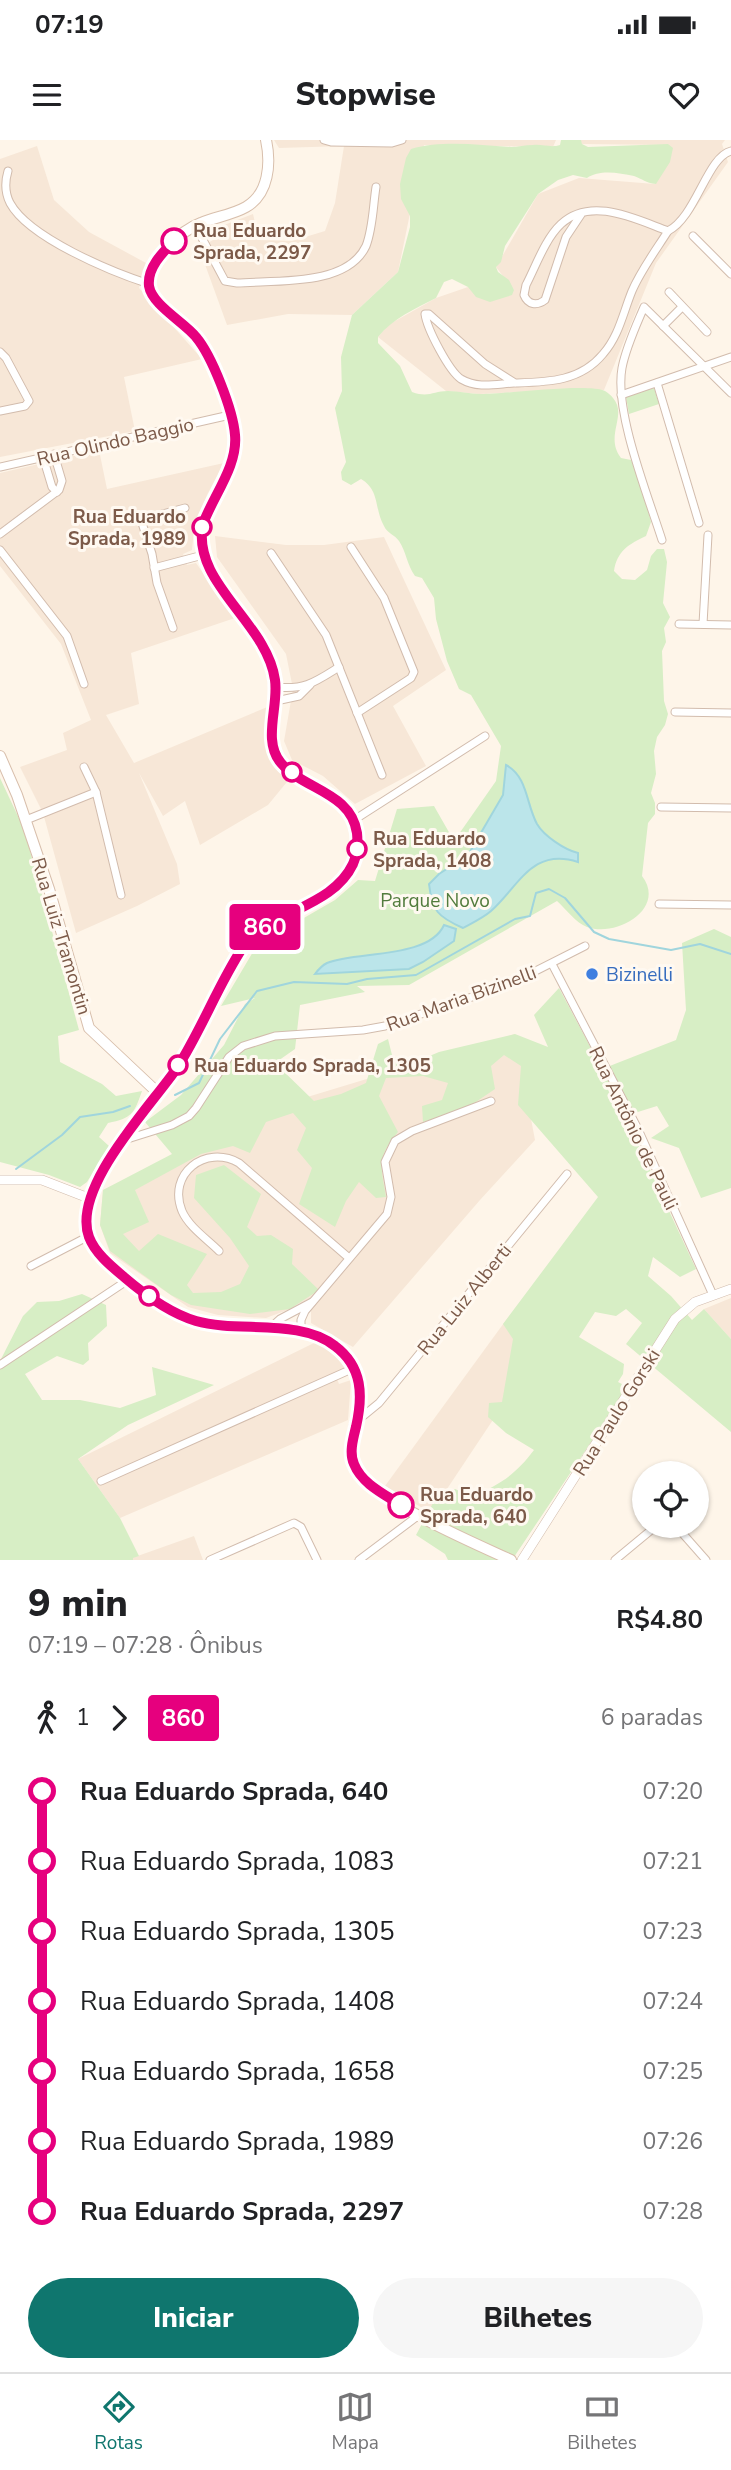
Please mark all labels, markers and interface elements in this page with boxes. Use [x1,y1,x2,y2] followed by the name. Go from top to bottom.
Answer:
[35,7,104,42] text: 07:19
[295,73,436,116] text: Stopwise
[28,76,66,114] icon: menu
[665,76,703,114] icon: heart
[193,218,311,266] place label: Rua Eduardo Sprada, 2297
[161,228,187,254] marker: Rua Eduardo Sprada, 2297
[34,411,196,473] street label: Rua Olindo Baggio
[68,504,186,552] place label: Rua Eduardo Sprada, 1989
[192,517,212,537] marker: Rua Eduardo Sprada, 1989
[282,762,302,782] unlabelled marker
[373,826,491,874] place label: Rua Eduardo Sprada, 1408
[347,839,367,859] marker: Rua Eduardo Sprada, 1408
[25,854,97,1018] street label: Rua Luiz Tramontin
[380,888,490,914] park label: Parque Novo
[225,904,305,950] line badge: 860
[243,911,287,943] text: 860
[383,960,540,1038] street label: Rua Maria Bizinelli
[606,962,673,988] place label: Bizinelli
[584,966,600,982] marker: Bizinelli
[582,1042,684,1215] street label: Rua Antônio de Pauli
[194,1053,431,1079] place label: Rua Eduardo Sprada, 1305
[168,1055,188,1075] marker: Rua Eduardo Sprada, 1305
[412,1239,518,1361] street label: Rua Luiz Alberti
[139,1286,159,1306] unlabelled marker
[567,1344,666,1481] street label: Rua Paulo Gorski
[632,1461,709,1538] map controls
[632,1461,709,1538] button: locate
[420,1482,533,1530] place label: Rua Eduardo Sprada, 640
[388,1492,414,1518] marker: Rua Eduardo Sprada, 640
[28,1578,128,1629] text: 9 min
[616,1602,703,1637] text: R$4.80
[28,1630,263,1661] text: 07:19 – 07:28 · Ônibus
[28,1699,66,1737] icon: walk
[100,1699,138,1737] icon: forward
[76,1702,90,1733] text: 1
[162,1702,205,1734] text: 860
[601,1702,703,1733] text: 6 paradas
[80,1774,388,1809] text: Rua Eduardo Sprada, 640
[643,1776,703,1807] text: 07:20
[80,1844,395,1879] text: Rua Eduardo Sprada, 1083
[643,1846,703,1877] text: 07:21
[80,1914,395,1949] text: Rua Eduardo Sprada, 1305
[643,1916,703,1947] text: 07:23
[80,1984,395,2019] text: Rua Eduardo Sprada, 1408
[643,1986,703,2017] text: 07:24
[80,2054,395,2089] text: Rua Eduardo Sprada, 1658
[643,2056,703,2087] text: 07:25
[80,2124,395,2159] text: Rua Eduardo Sprada, 1989
[643,2126,703,2157] text: 07:26
[80,2194,404,2229] text: Rua Eduardo Sprada, 2297
[643,2196,703,2227] text: 07:28
[28,2278,359,2358] button: Iniciar
[373,2278,703,2358] button: Bilhetes
[94,2388,143,2456] tab: Rotas
[331,2388,379,2456] tab: Mapa
[567,2388,637,2456] tab: Bilhetes

